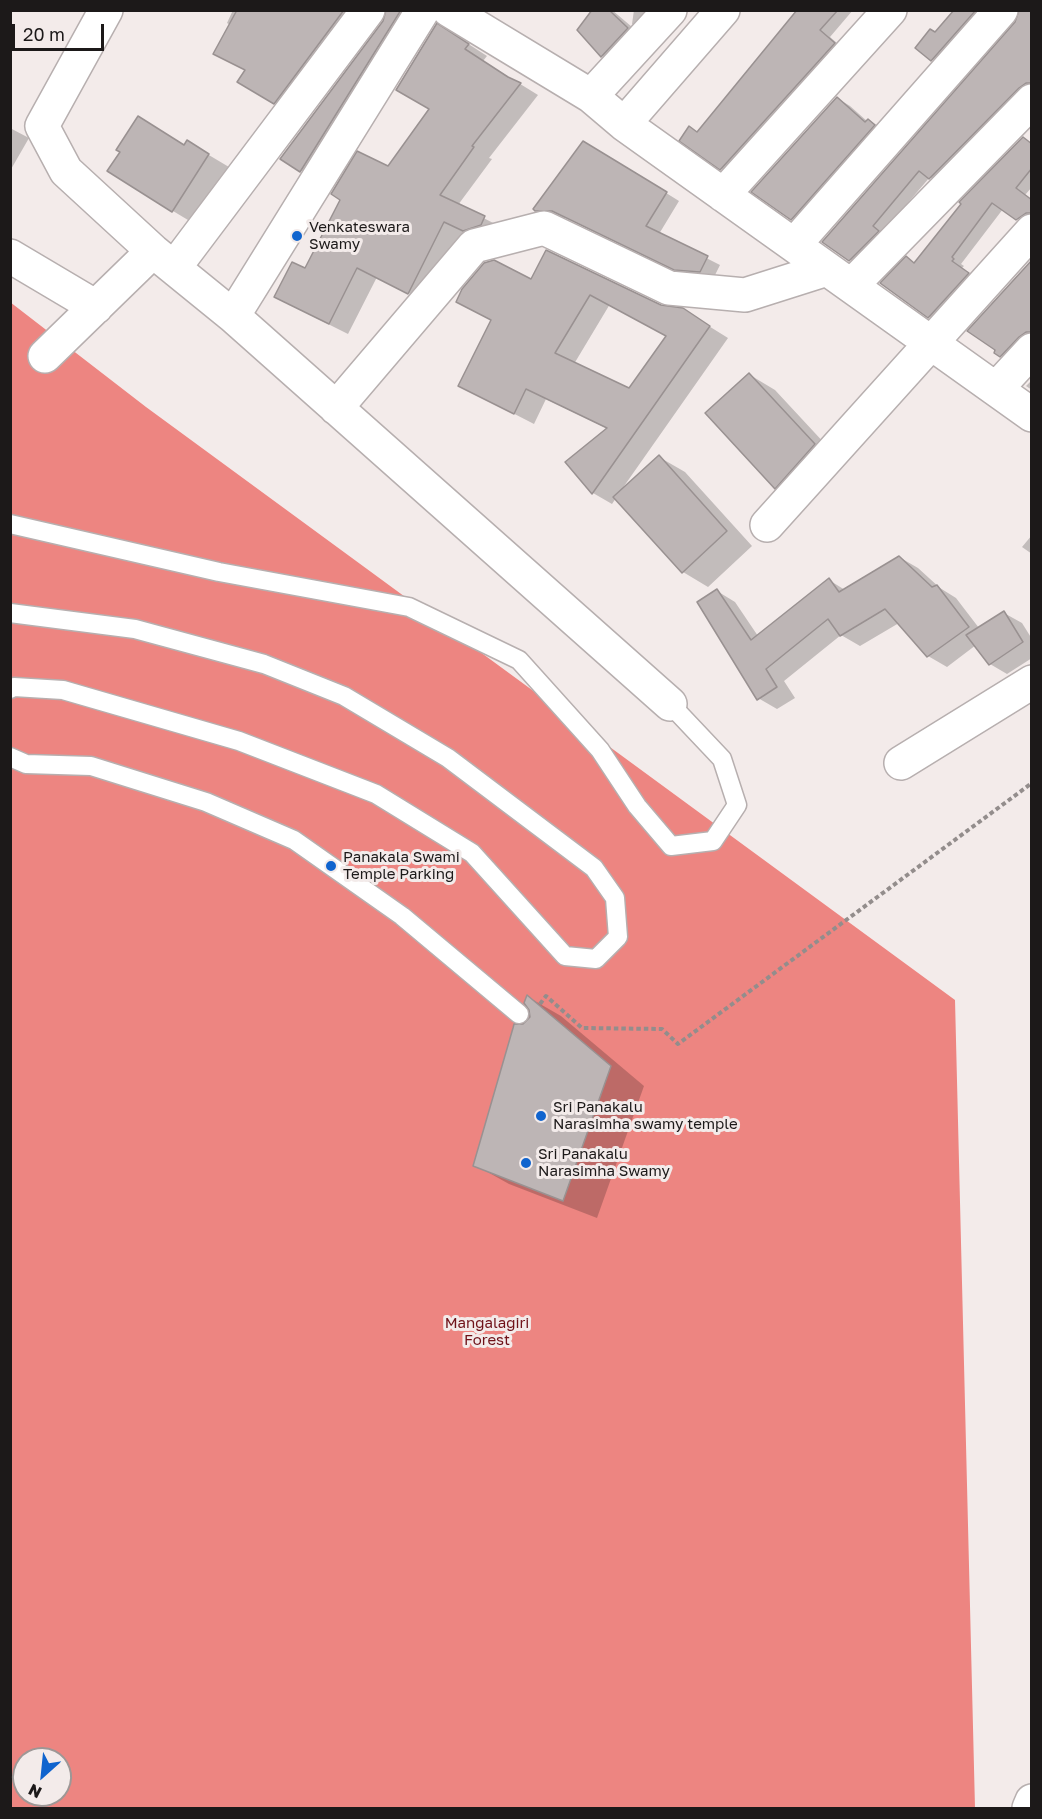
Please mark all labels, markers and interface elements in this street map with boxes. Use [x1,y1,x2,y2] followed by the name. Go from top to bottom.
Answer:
[15,12,106,50] scale bar
[23,23,65,45] text: 20 m
[309,218,410,253] place label: Venkateswara Swamy
[290,229,304,243] marker: Venkateswara Swamy
[343,848,460,883] place label: Panakala Swami Temple Parking
[324,859,338,873] marker: Panakala Swami Temple Parking
[553,1098,738,1133] place label: Sri Panakalu Narasimha swamy temple
[534,1109,548,1123] marker: Sri Panakalu Narasimha swamy temple
[538,1145,670,1180] place label: Sri Panakalu Narasimha Swamy
[519,1156,533,1170] marker: Sri Panakalu Narasimha Swamy
[445,1314,529,1349] park label: Mangalagiri Forest
[12,1747,72,1807] north arrow
[25,1780,45,1803] text: N

